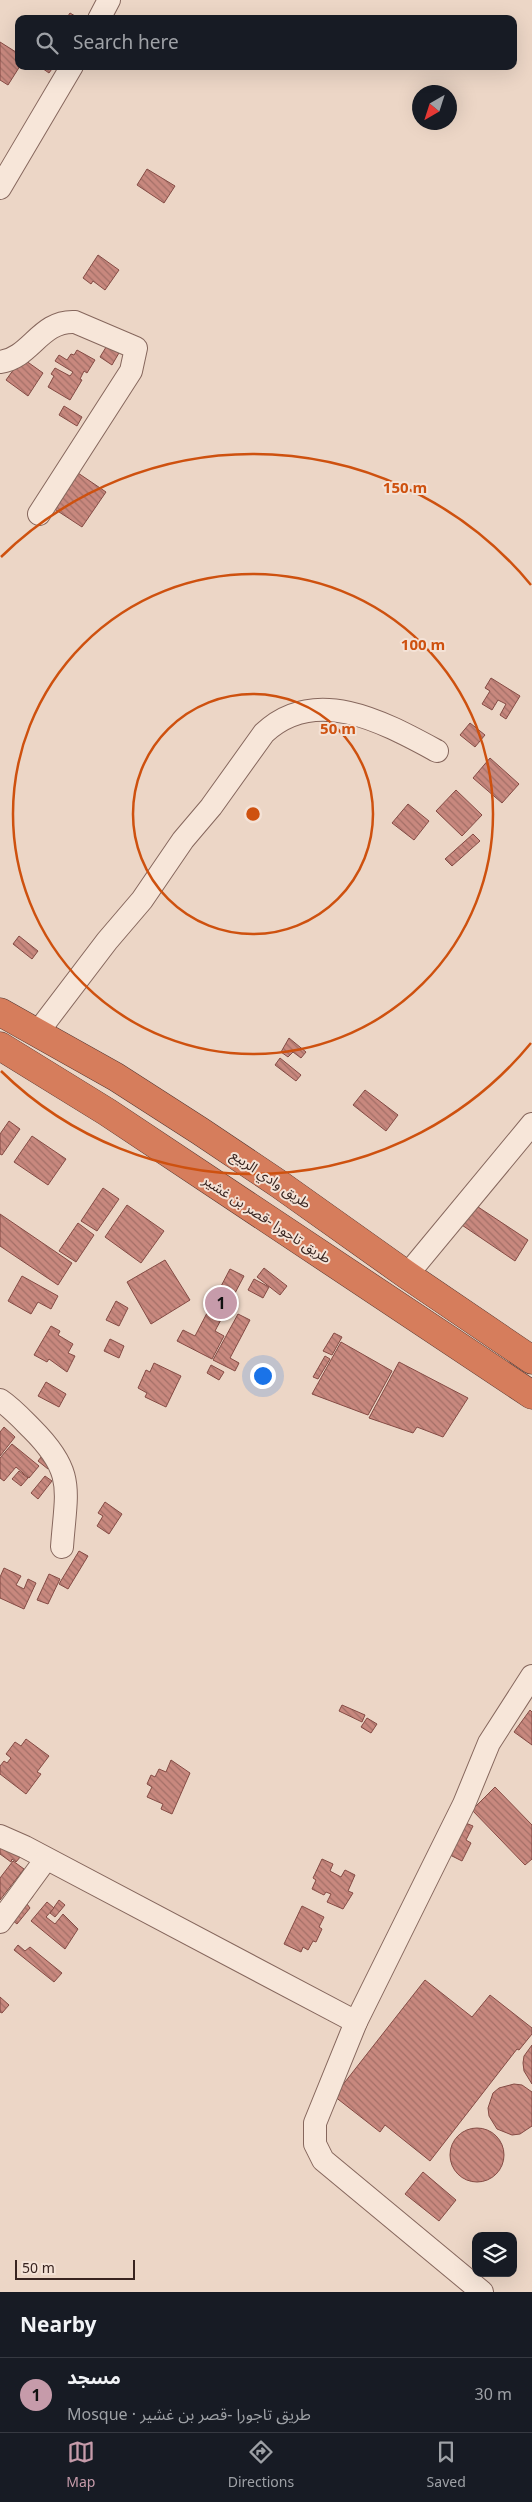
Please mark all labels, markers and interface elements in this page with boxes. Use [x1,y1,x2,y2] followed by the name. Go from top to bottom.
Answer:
[15,15,517,70] search box
[73,23,179,63] text: Search here
[33,29,61,57] icon: search
[412,85,457,130] north arrow
[383,472,427,504] text: 150 m
[401,629,445,661] text: 100 m
[320,713,356,745] text: 50 m
[244,805,262,823] centre of rings
[224,1141,317,1217] street label: طريق وادي الربيع
[195,1166,337,1272] street label: طريق تاجورا -قصر بن غشير
[205,1284,237,1322] pin: 1
[250,1363,276,1389] your location
[472,2232,517,2277] map controls
[472,2232,517,2277] button: layers
[22,2254,55,2283] text: 50 m
[15,2257,135,2280] scale bar
[20,2303,97,2347] text: Nearby
[67,2358,121,2398] text: مسجد
[475,2378,512,2412] text: 30 m
[31,2379,41,2413] text: 1
[67,2398,311,2432] text: Mosque · طريق تاجورا -قصر بن غشير
[66,2438,95,2497] tab: Map
[228,2438,294,2497] tab: Directions
[427,2438,466,2497] tab: Saved

